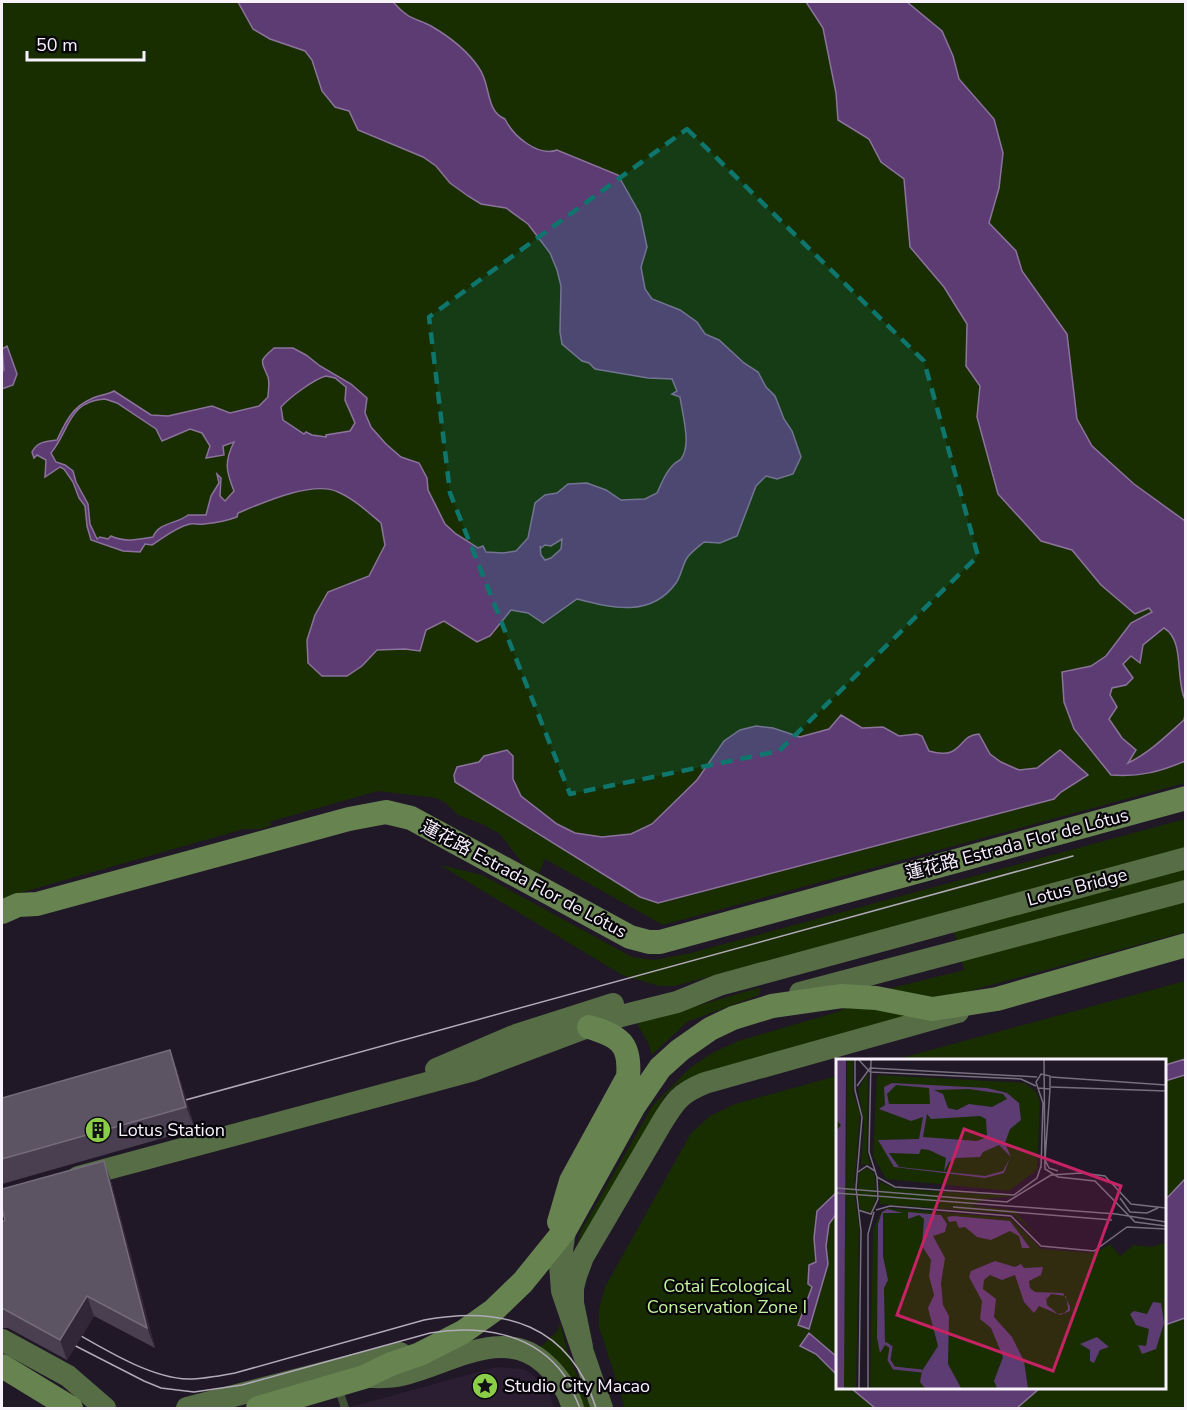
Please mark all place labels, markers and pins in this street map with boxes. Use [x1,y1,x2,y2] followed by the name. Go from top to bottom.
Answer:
[83,1115,113,1145] building icon: Lotus Station
[118,1118,225,1142] place label: Lotus Station
[470,1371,500,1401] place icon: Studio City Macao
[504,1374,650,1398] place label: Studio City Macao

